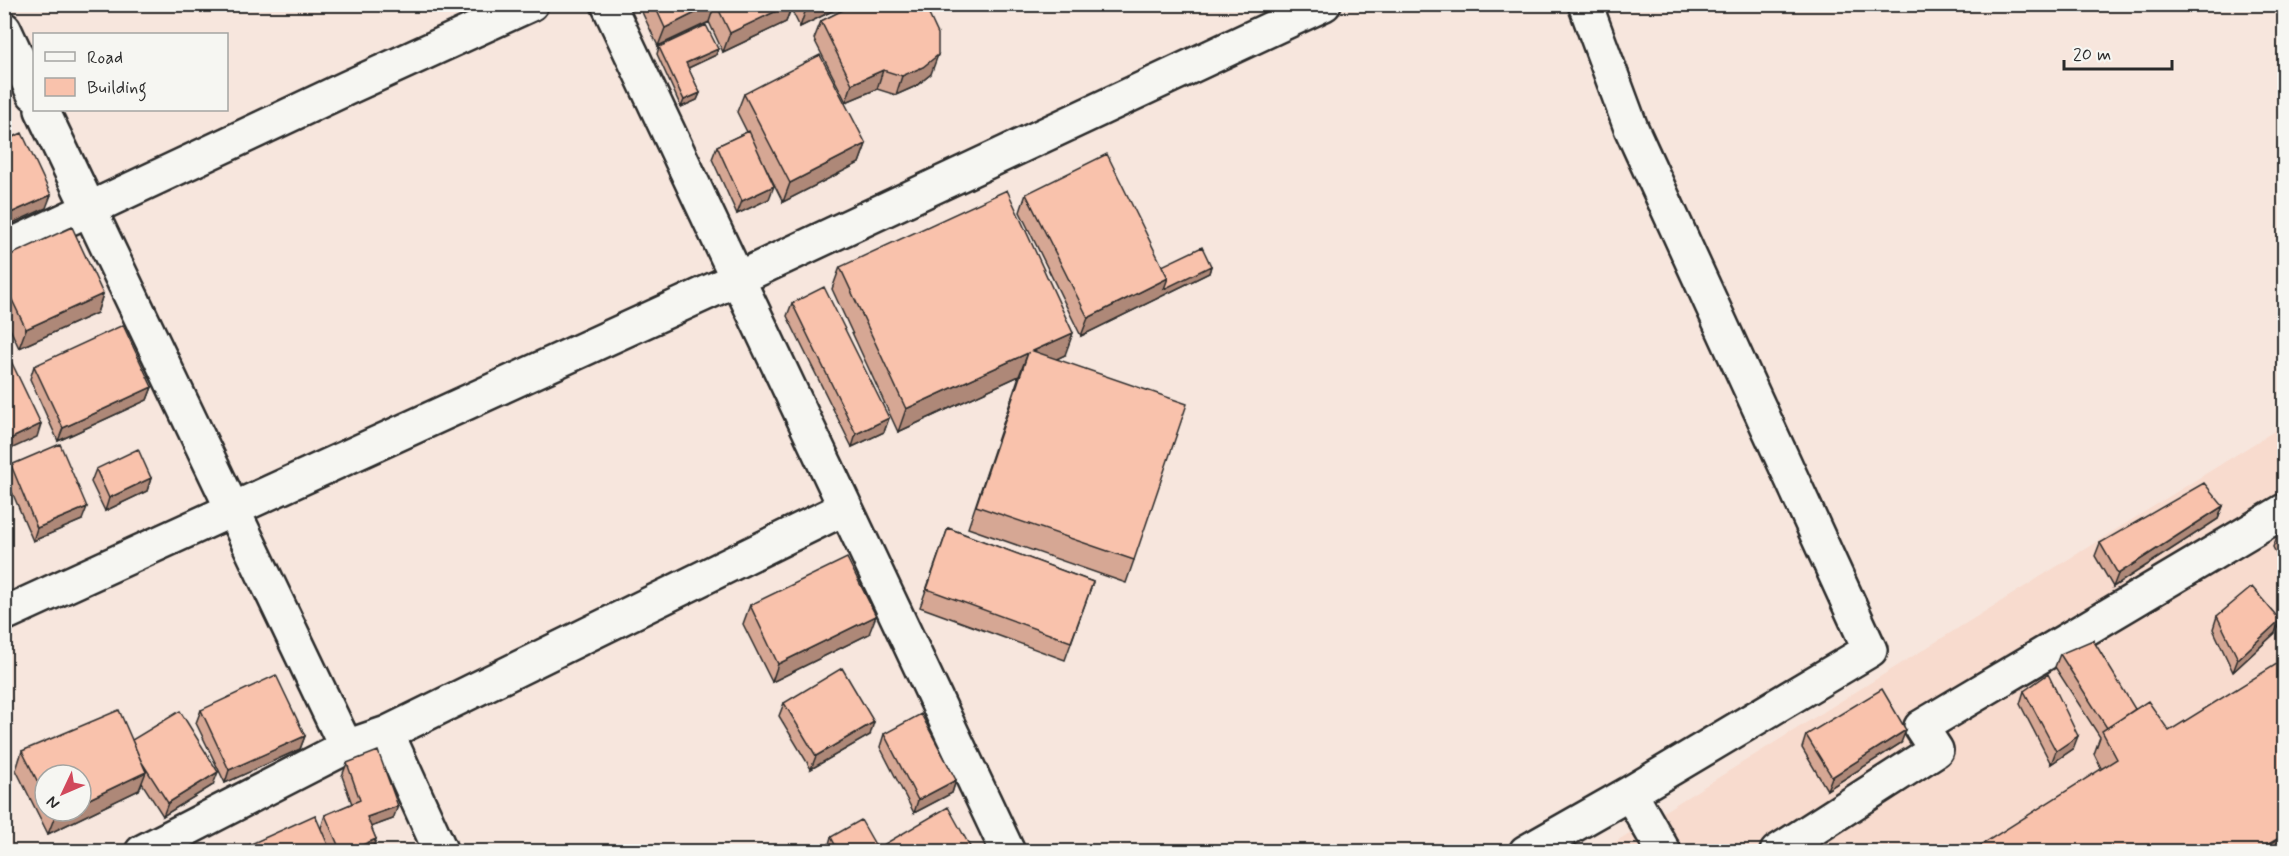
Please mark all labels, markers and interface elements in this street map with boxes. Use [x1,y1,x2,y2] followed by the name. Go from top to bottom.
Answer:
[33,33,228,111] legend
[2064,33,2172,71] scale bar
[2073,43,2111,67] text: 20 m
[87,46,123,70] text: Road
[87,76,147,102] text: Building
[33,763,93,823] north arrow
[42,791,65,814] text: N

